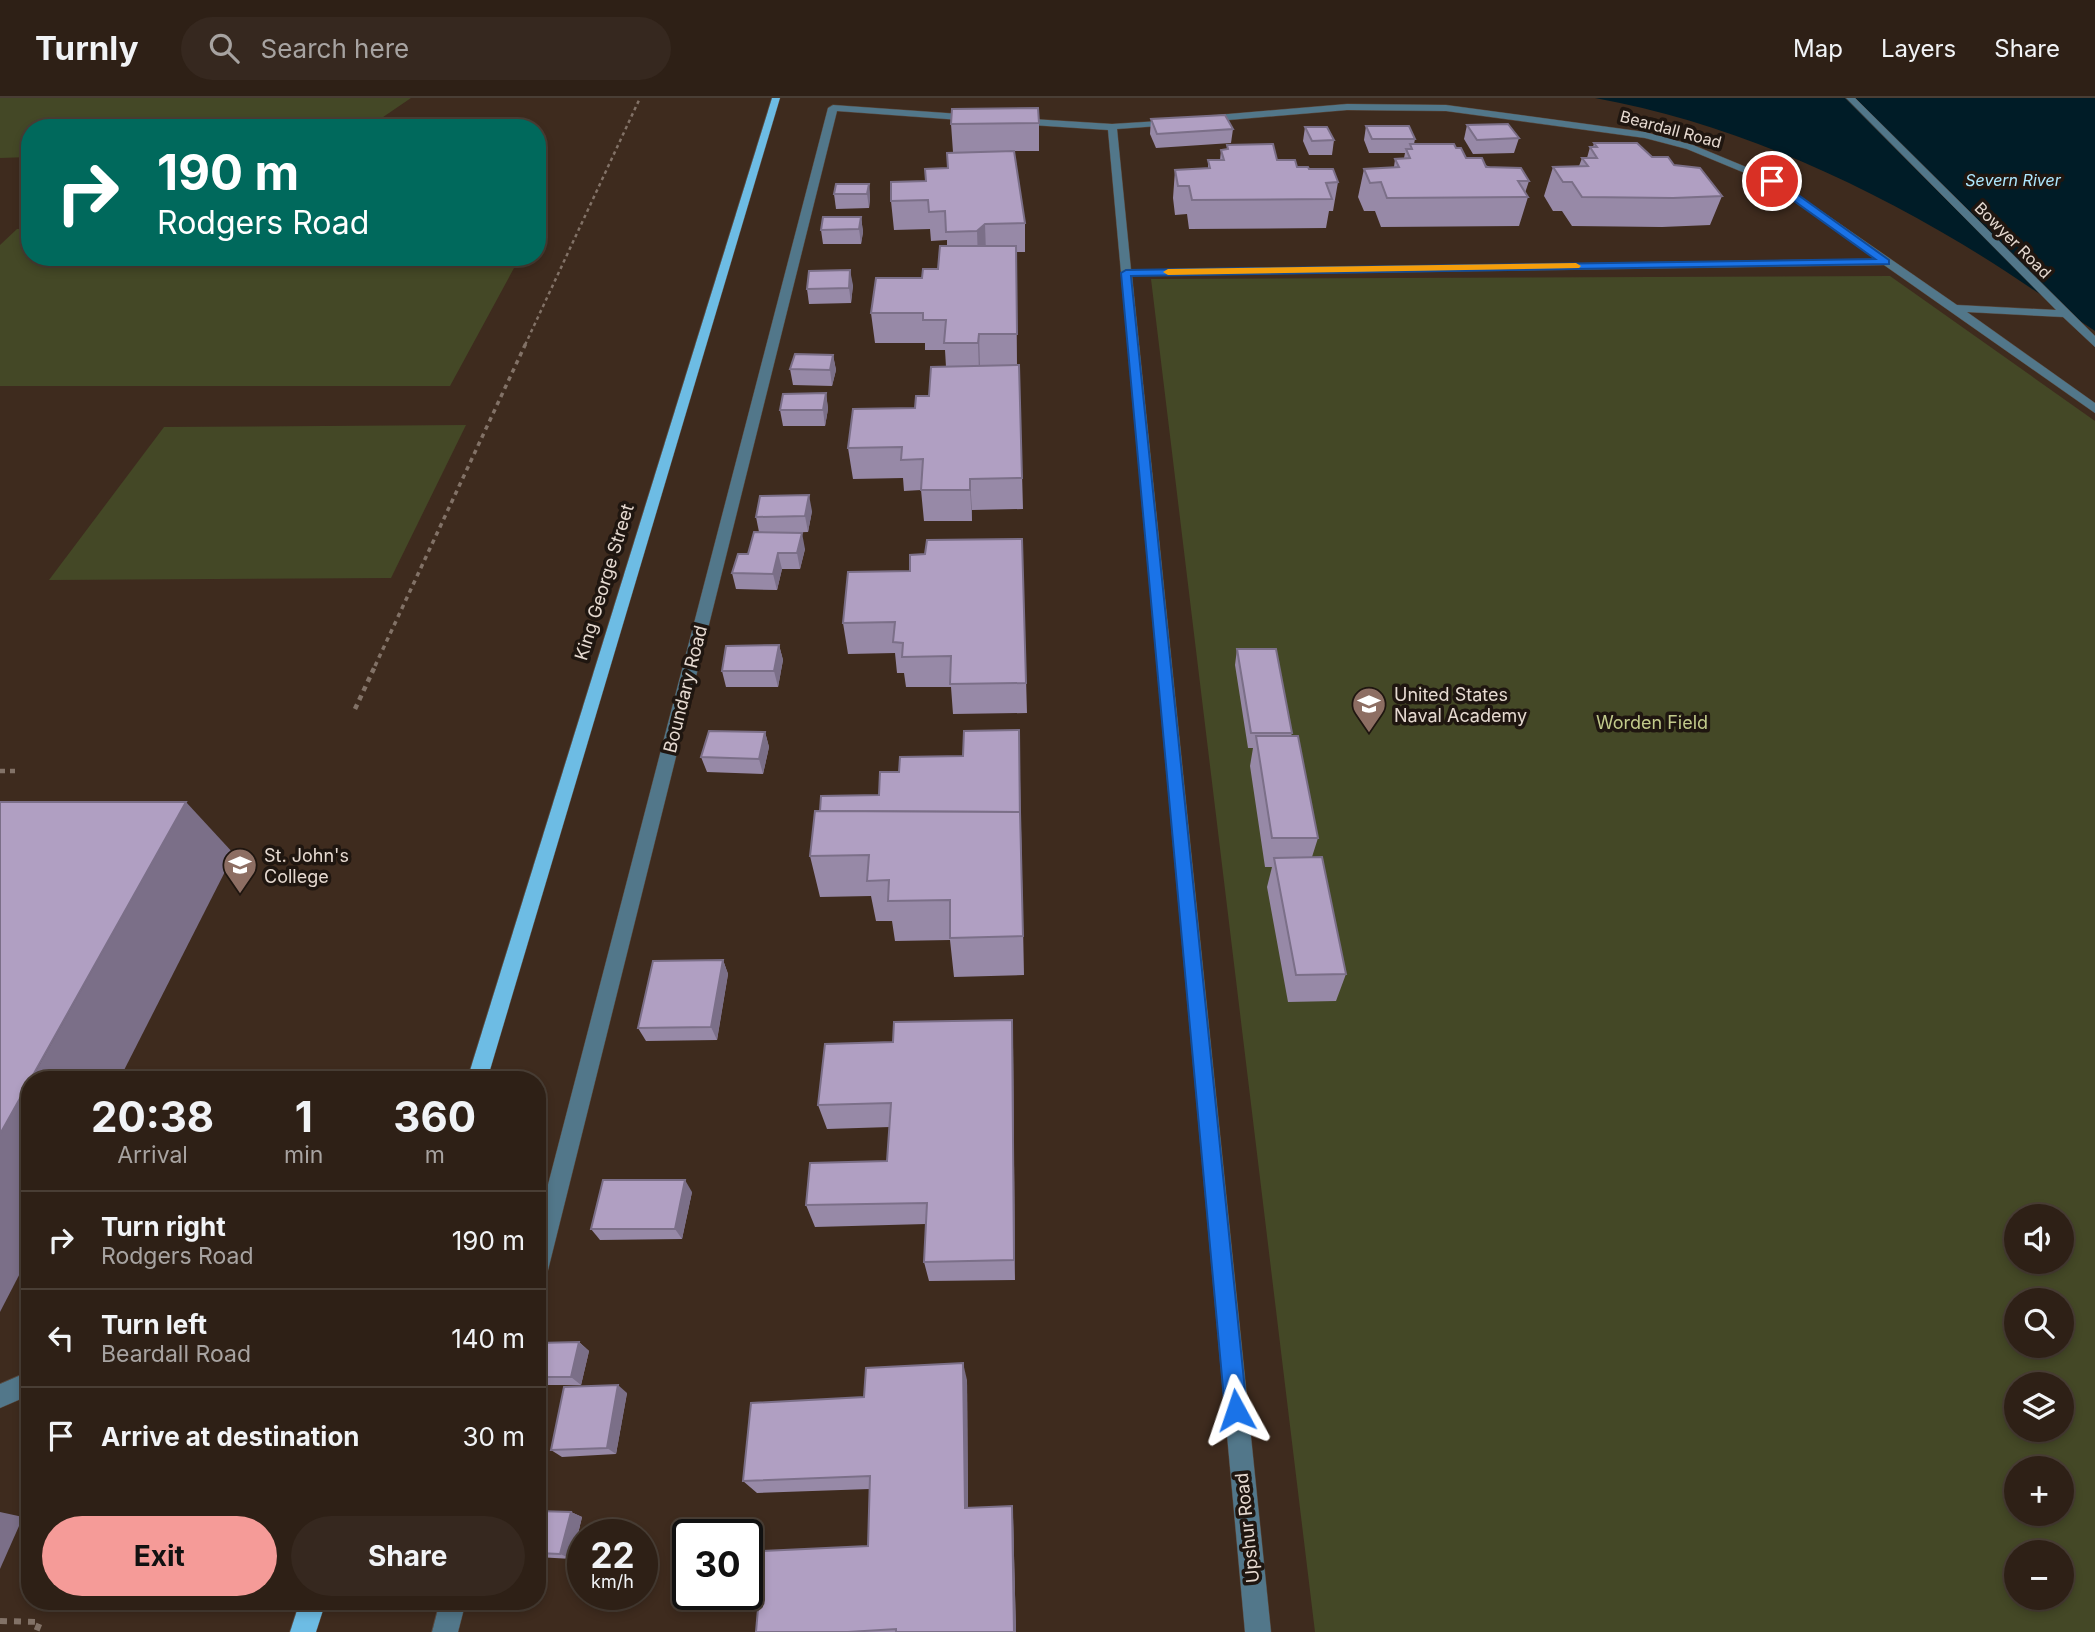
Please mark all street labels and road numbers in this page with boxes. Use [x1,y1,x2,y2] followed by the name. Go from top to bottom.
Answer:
[1618,106,1724,152] street label: Beardall Road
[1971,198,2055,282] street label: Bowyer Road
[570,501,638,663] street label: King George Street
[659,623,711,755] street label: Boundary Road
[1231,1472,1263,1584] street label: Upshur Road

